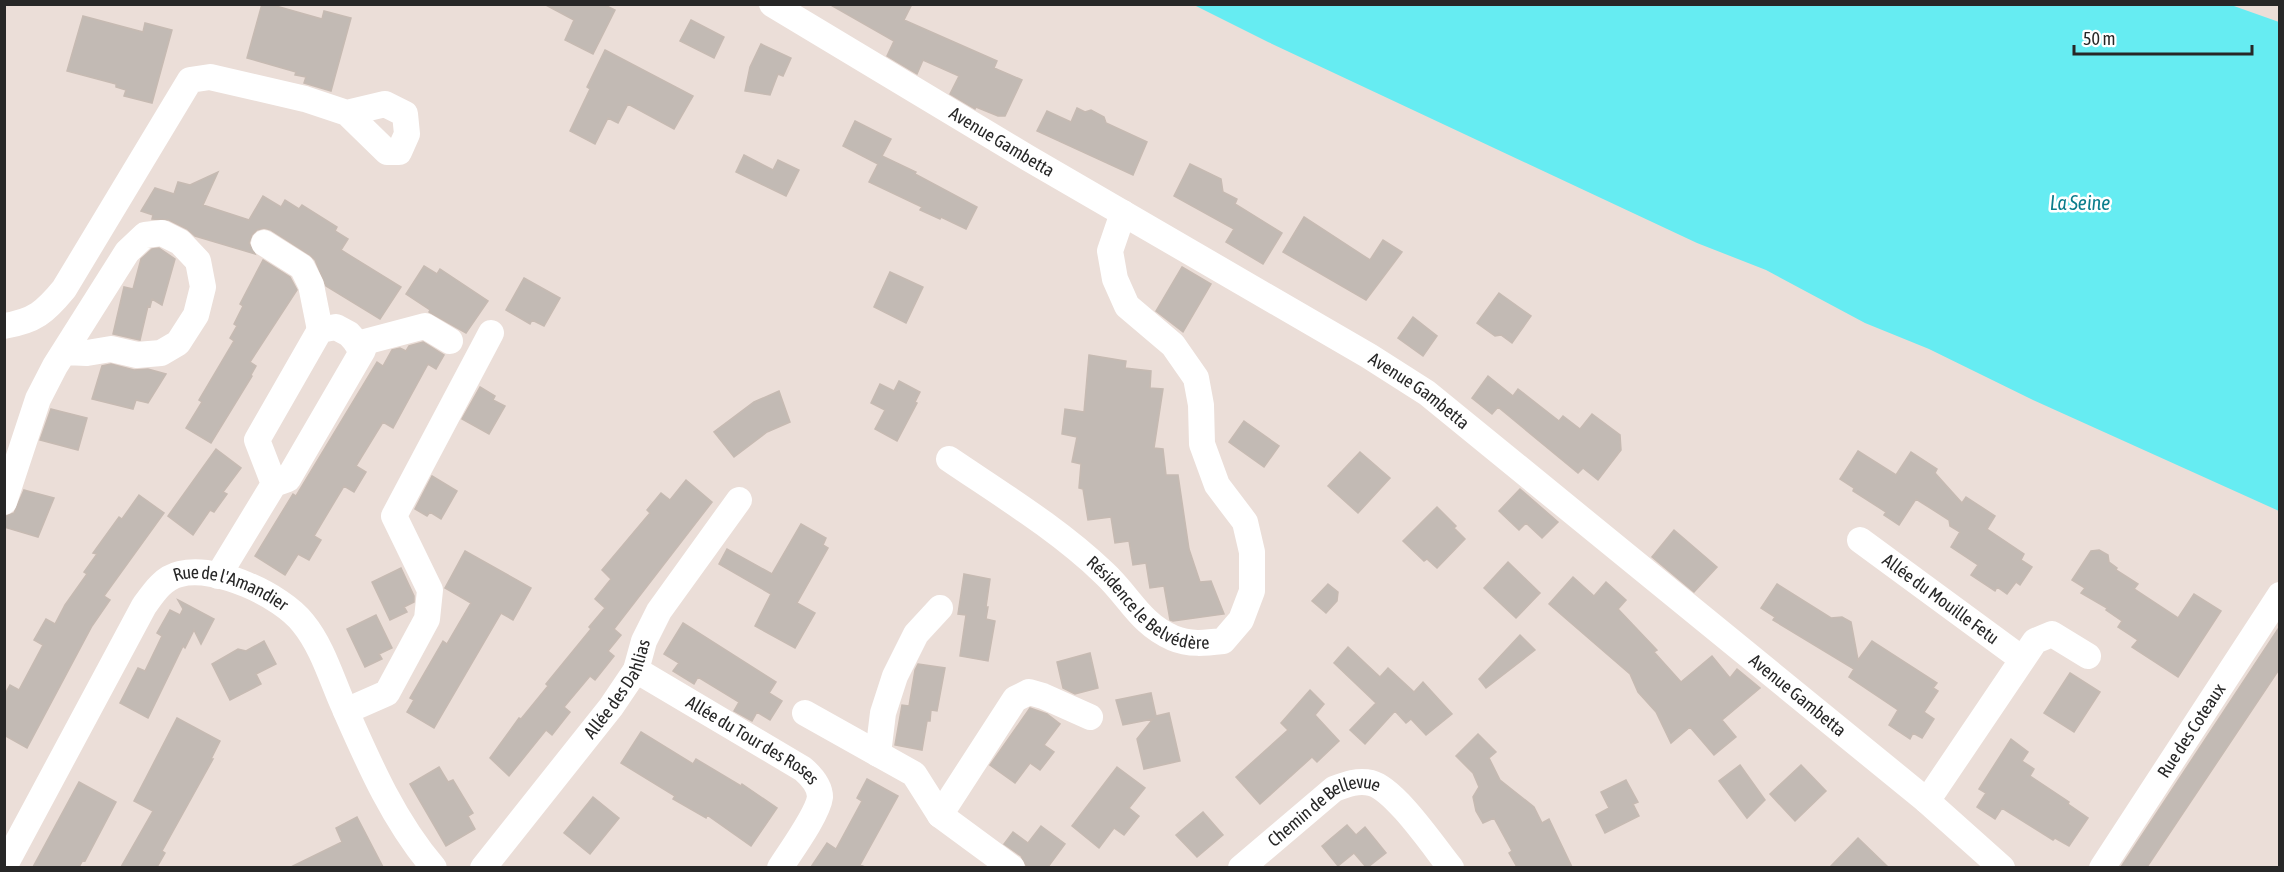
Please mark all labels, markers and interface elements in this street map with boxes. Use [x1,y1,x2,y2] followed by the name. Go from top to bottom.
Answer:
[2074,18,2252,56] scale bar
[2083,28,2115,49] text: 50 m
[946,102,1058,181] street label: Avenue Gambetta
[2050,191,2110,214] water label: La Seine
[1365,348,1474,433] street label: Avenue Gambetta
[1879,549,2003,648] street label: Allée du Mouille Fetu
[1083,551,1210,653] street label: Résidence le Belvédère
[170,561,293,615] street label: Rue de l'Amandier
[579,637,654,742] street label: Allée des Dahlias
[1745,649,1850,741] street label: Avenue Gambetta
[2153,679,2229,781] street label: Rue des Coteaux
[682,691,824,788] street label: Allée du Tour des Roses
[1263,771,1384,851] street label: Chemin de Bellevue

